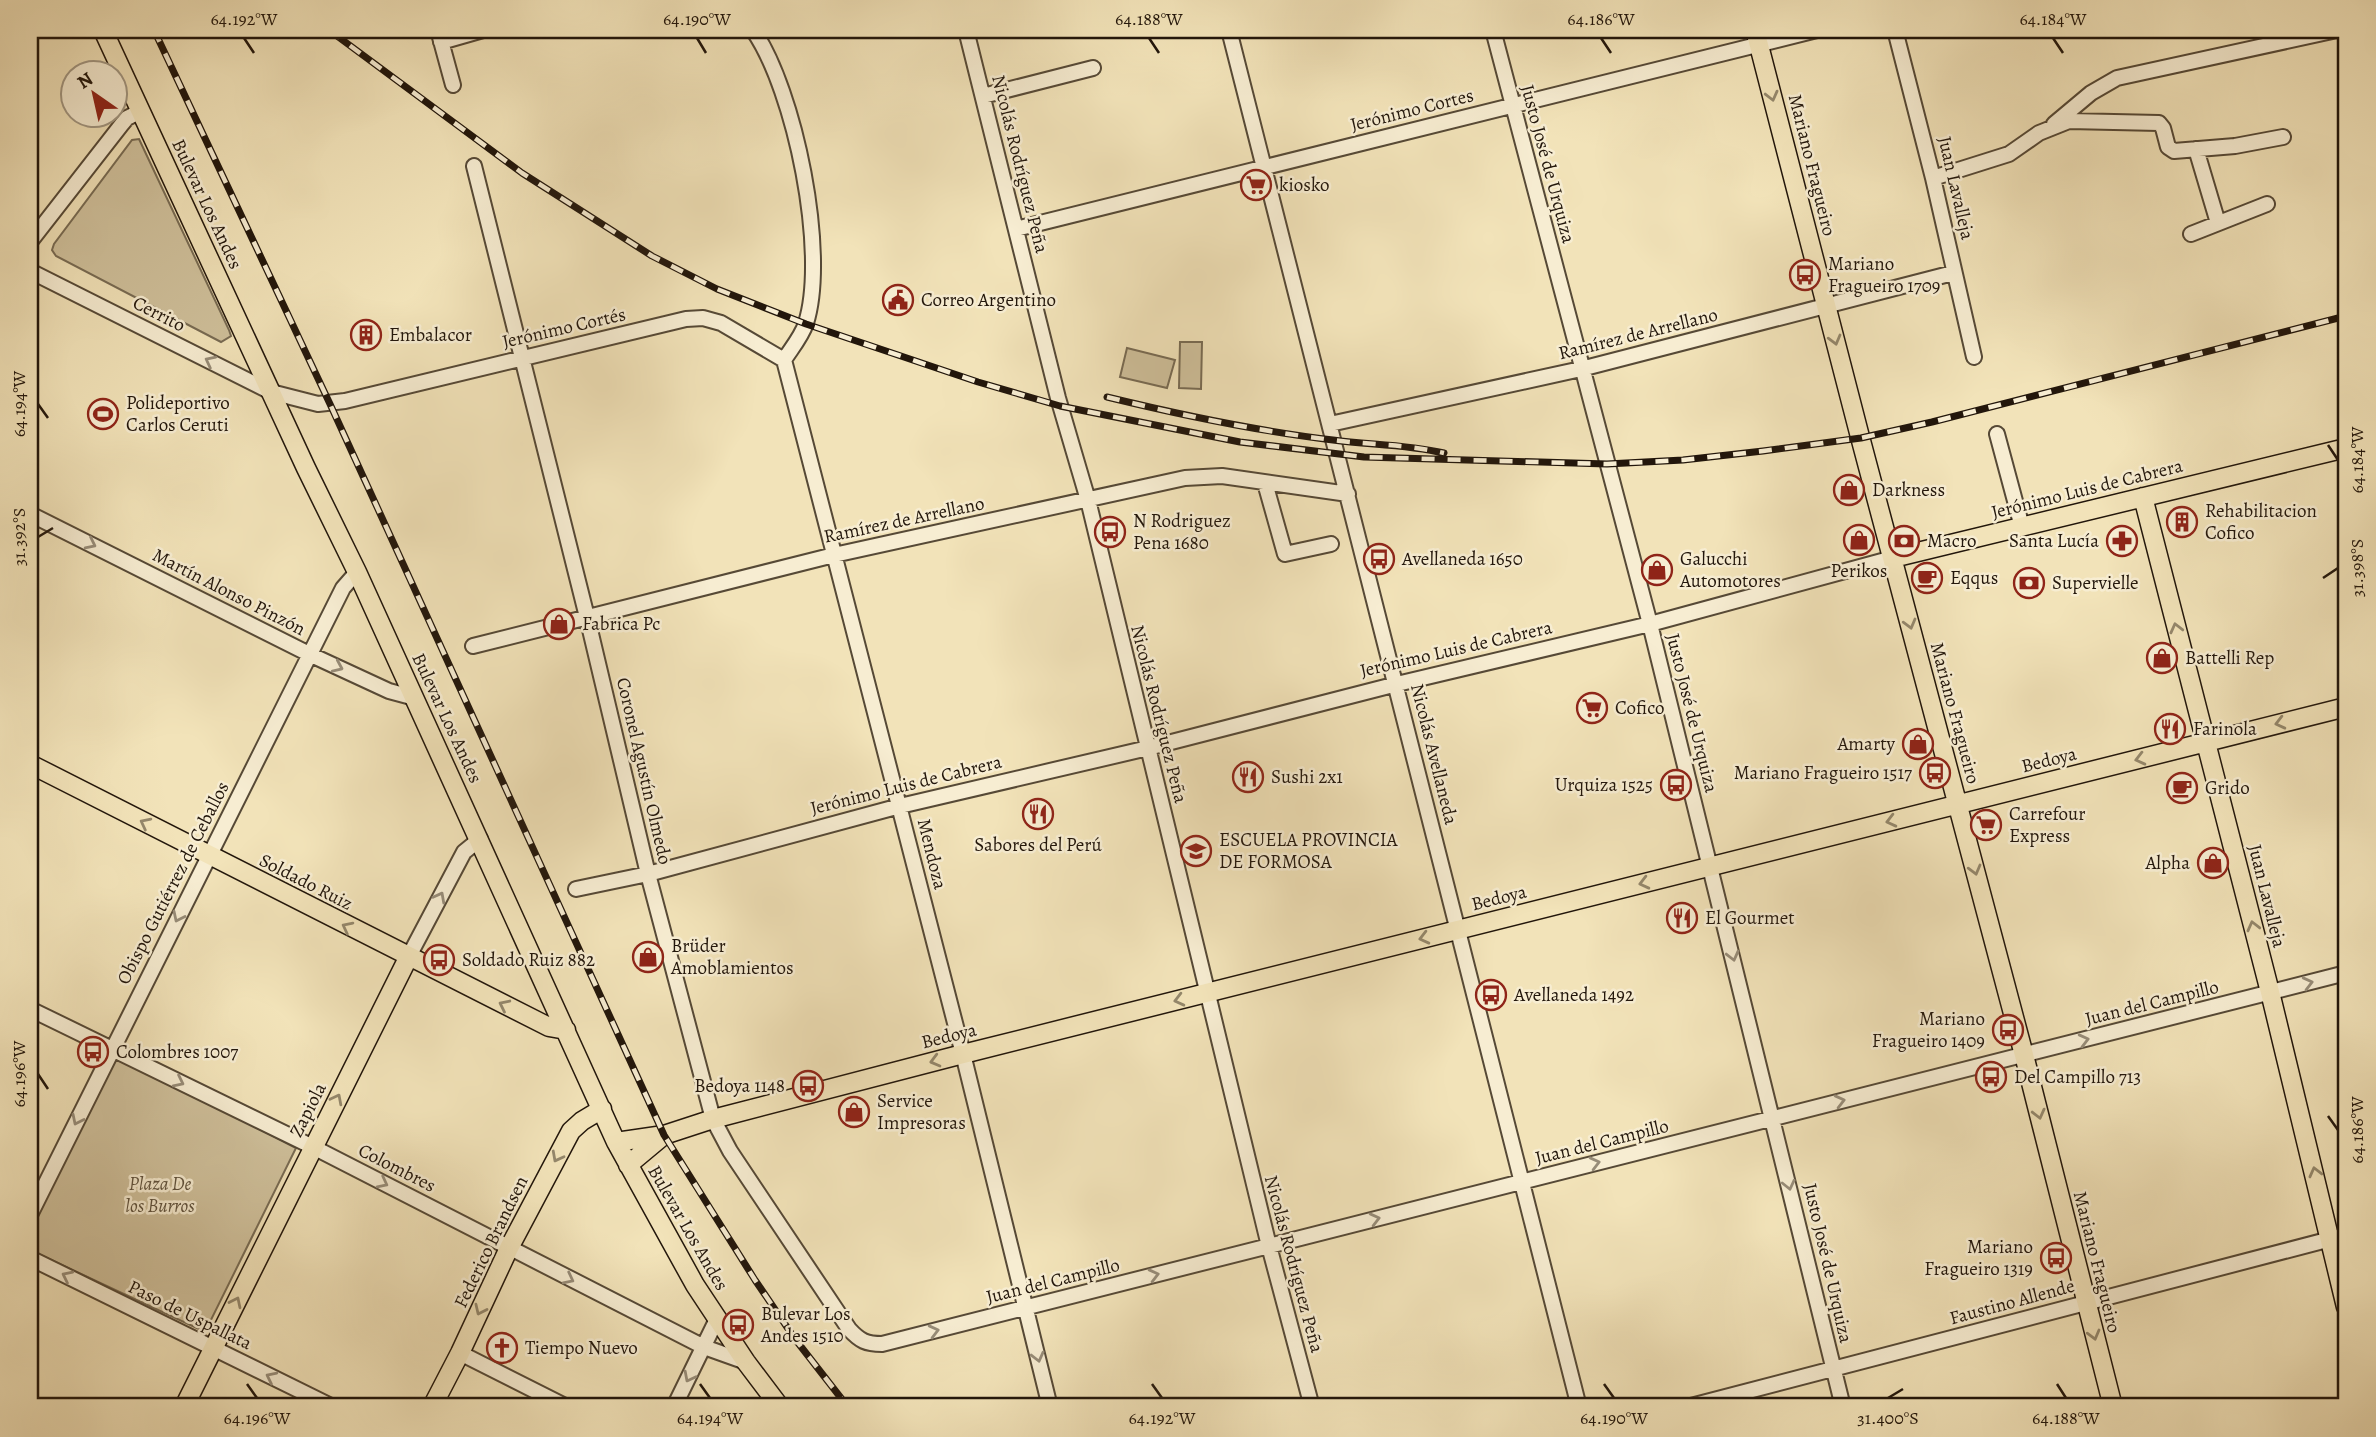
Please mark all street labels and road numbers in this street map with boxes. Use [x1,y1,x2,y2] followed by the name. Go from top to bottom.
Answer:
[985,72,1055,256] street label: Nicolás Rodríguez Peña
[1348,82,1476,138] street label: Jerónimo Cortes
[1514,82,1582,246] street label: Justo José de Urquiza
[1782,91,1842,239] street label: Mariano Fragueiro
[1931,134,1981,242] street label: Juan Lavalleja
[165,135,249,273] street label: Bulevar Los Andes
[128,290,190,338] street label: Cerrito
[500,301,628,355] street label: Jerónimo Cortés
[1556,302,1720,366] street label: Ramírez de Arrellano
[1989,453,2186,525] street label: Jerónimo Luis de Cabrera
[821,490,987,550] street label: Ramírez de Arrellano
[148,542,310,642] street label: Martín Alonso Pinzón
[1357,614,1555,684] street label: Jerónimo Luis de Cabrera
[1124,622,1194,806] street label: Nicolás Rodríguez Peña
[1660,631,1724,795] street label: Justo José de Urquiza
[1924,639,1986,787] street label: Mariano Fragueiro
[405,649,489,787] street label: Bulevar Los Andes
[610,675,678,867] street label: Coronel Agustín Olmedo
[1404,681,1464,827] street label: Nicolás Avellaneda
[2019,741,2079,779] street label: Bedoya
[808,749,1005,821] street label: Jerónimo Luis de Cabrera
[110,777,236,989] street label: Obispo Gutiérrez de Ceballos
[911,816,953,892] street label: Mendoza
[2242,842,2292,950] street label: Juan Lavalleja
[255,847,357,917] street label: Soldado Ruiz
[1469,879,1529,917] street label: Bedoya
[2083,974,2221,1032] street label: Juan del Campillo
[919,1017,979,1055] street label: Bedoya
[283,1078,333,1142] street label: Zapiola
[1533,1113,1671,1171] street label: Juan del Campillo
[354,1137,440,1199] street label: Colombres
[642,1161,734,1295] street label: Bulevar Los Andes
[448,1172,534,1312] street label: Federico Brandsen
[1258,1172,1330,1356] street label: Nicolás Rodríguez Peña
[1797,1181,1859,1345] street label: Justo José de Urquiza
[2067,1188,2127,1336] street label: Mariano Fragueiro
[984,1252,1122,1310] street label: Juan del Campillo
[1947,1273,2077,1331] street label: Faustino Allende
[124,1274,256,1356] street label: Paso de Uspallata

